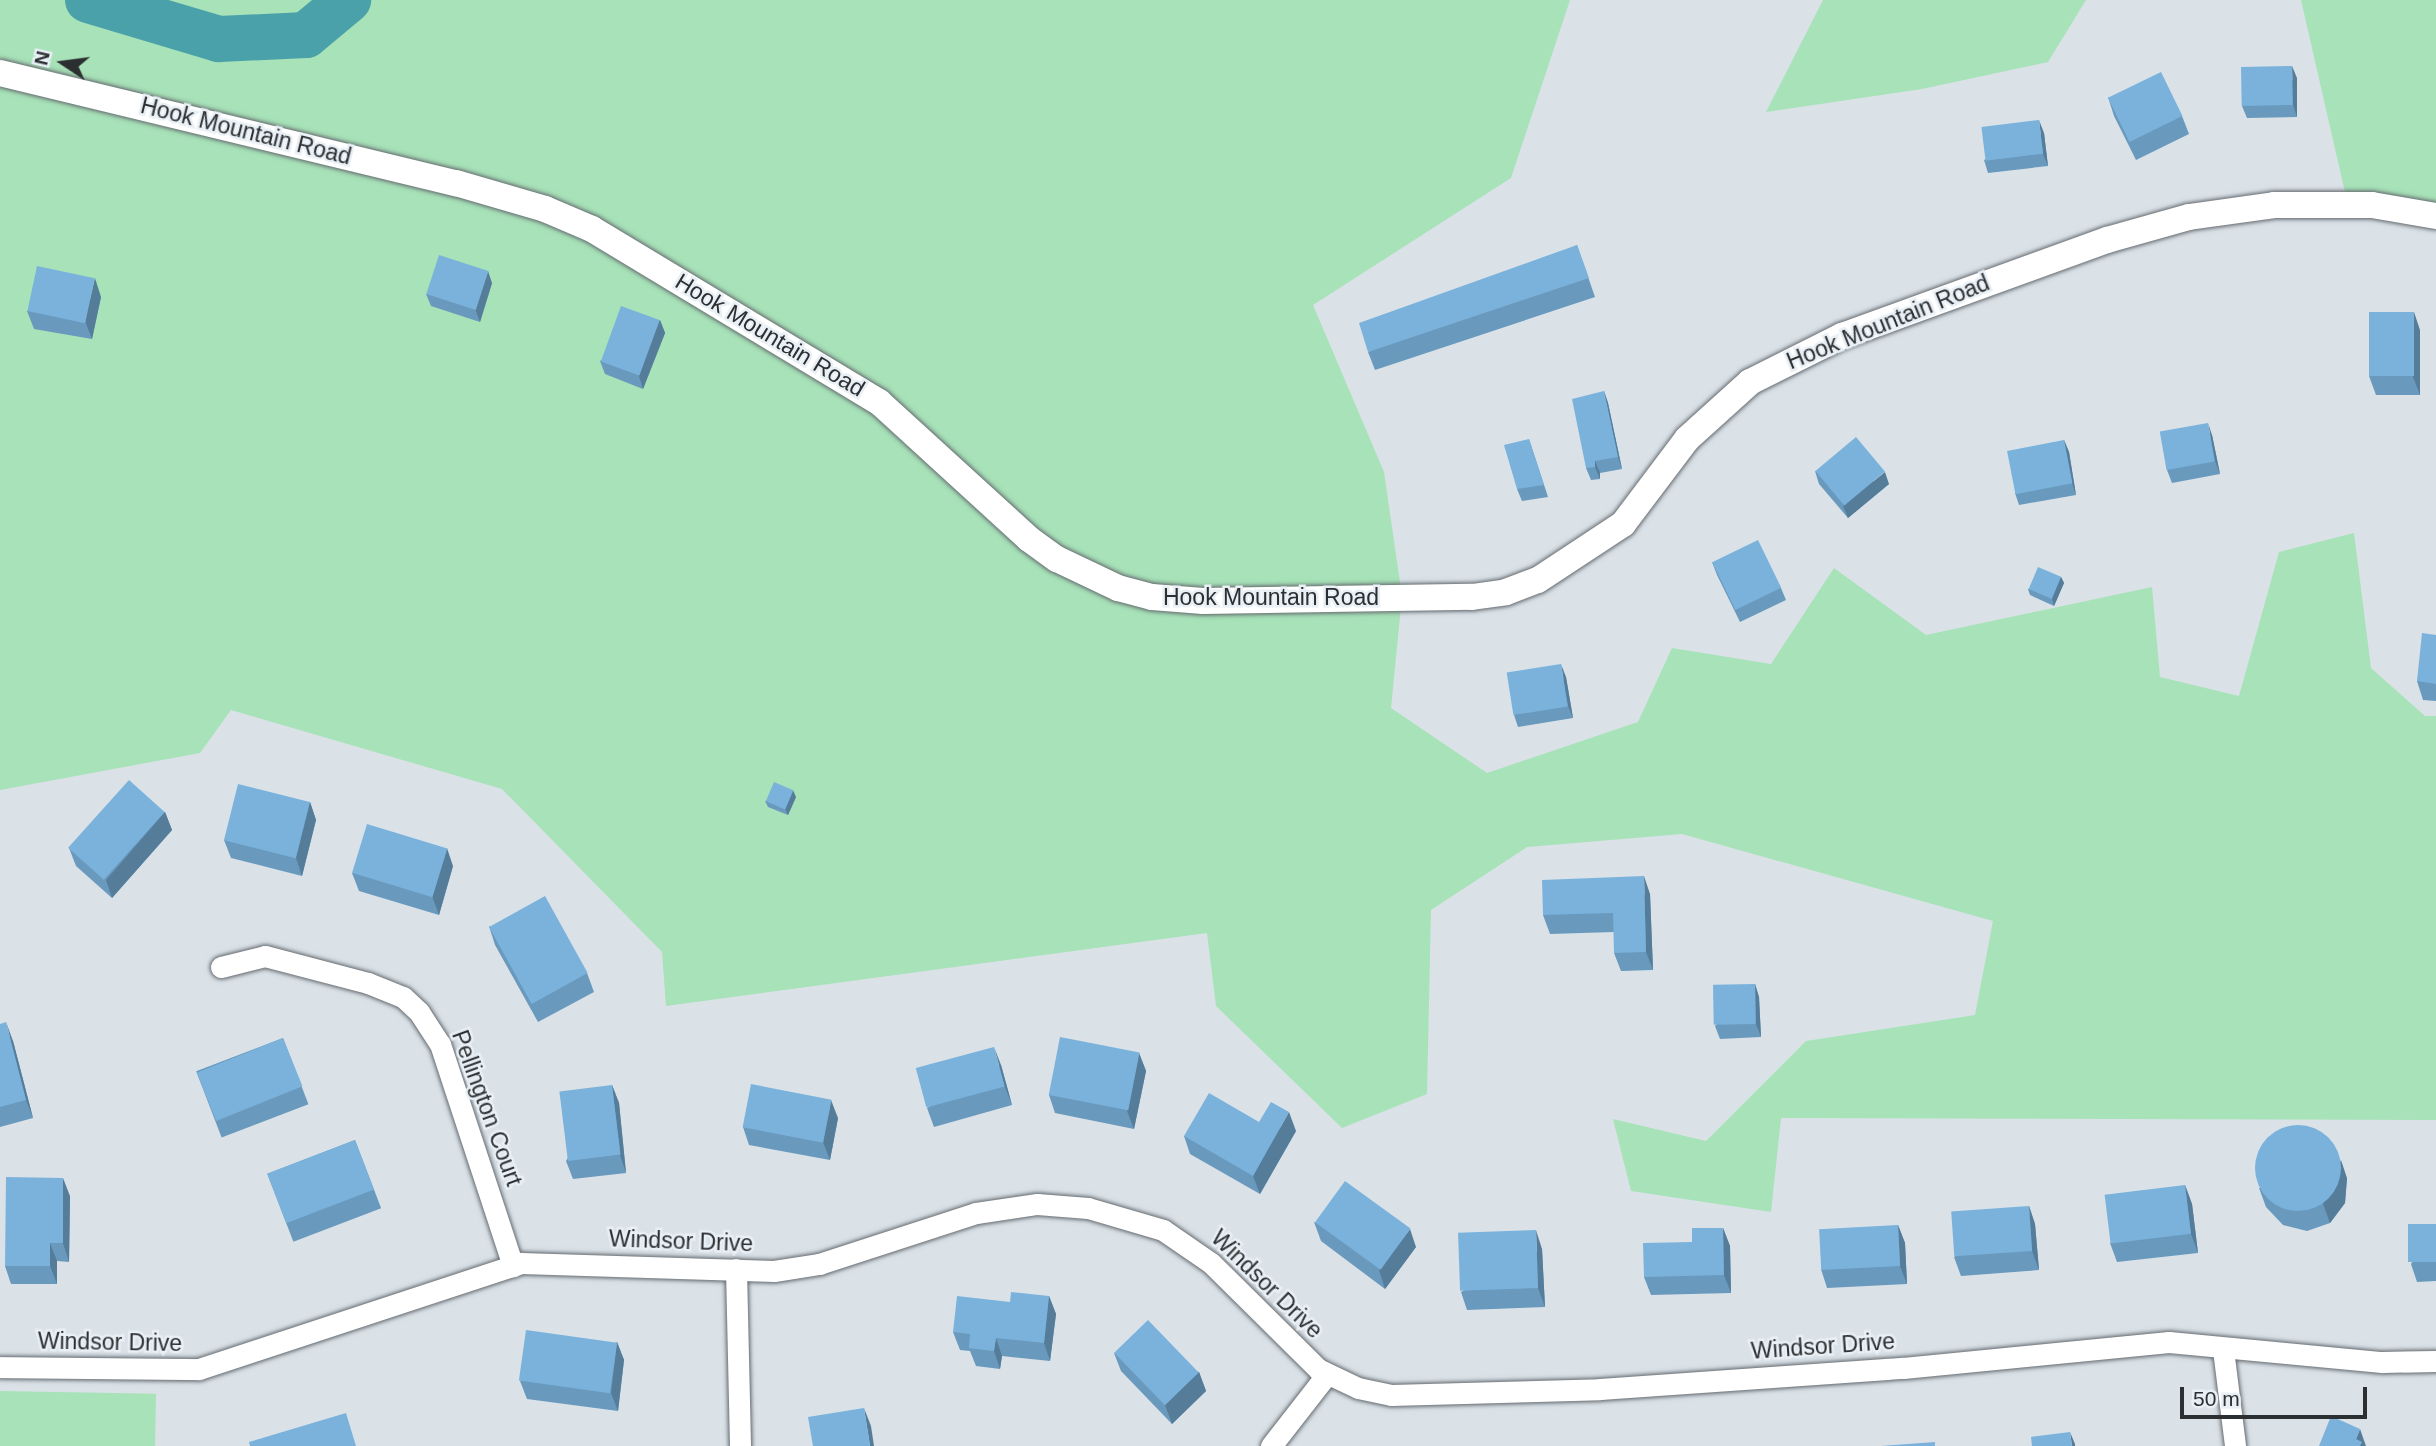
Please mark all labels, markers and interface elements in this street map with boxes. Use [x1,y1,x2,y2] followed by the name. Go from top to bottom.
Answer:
[28,28,98,98] north arrow
[30,49,54,67] text: N
[138,91,354,171] street label: Hook Mountain Road
[670,268,870,402] street label: Hook Mountain Road
[1783,269,1993,375] street label: Hook Mountain Road
[1163,583,1379,611] street label: Hook Mountain Road
[446,1026,528,1190] street label: Pellington Court
[1205,1224,1329,1344] street label: Windsor Drive
[608,1225,754,1257] street label: Windsor Drive
[38,1327,182,1357] street label: Windsor Drive
[1750,1327,1896,1365] street label: Windsor Drive
[2184,1372,2371,1416] scale bar
[2193,1387,2240,1410] text: 50 m

